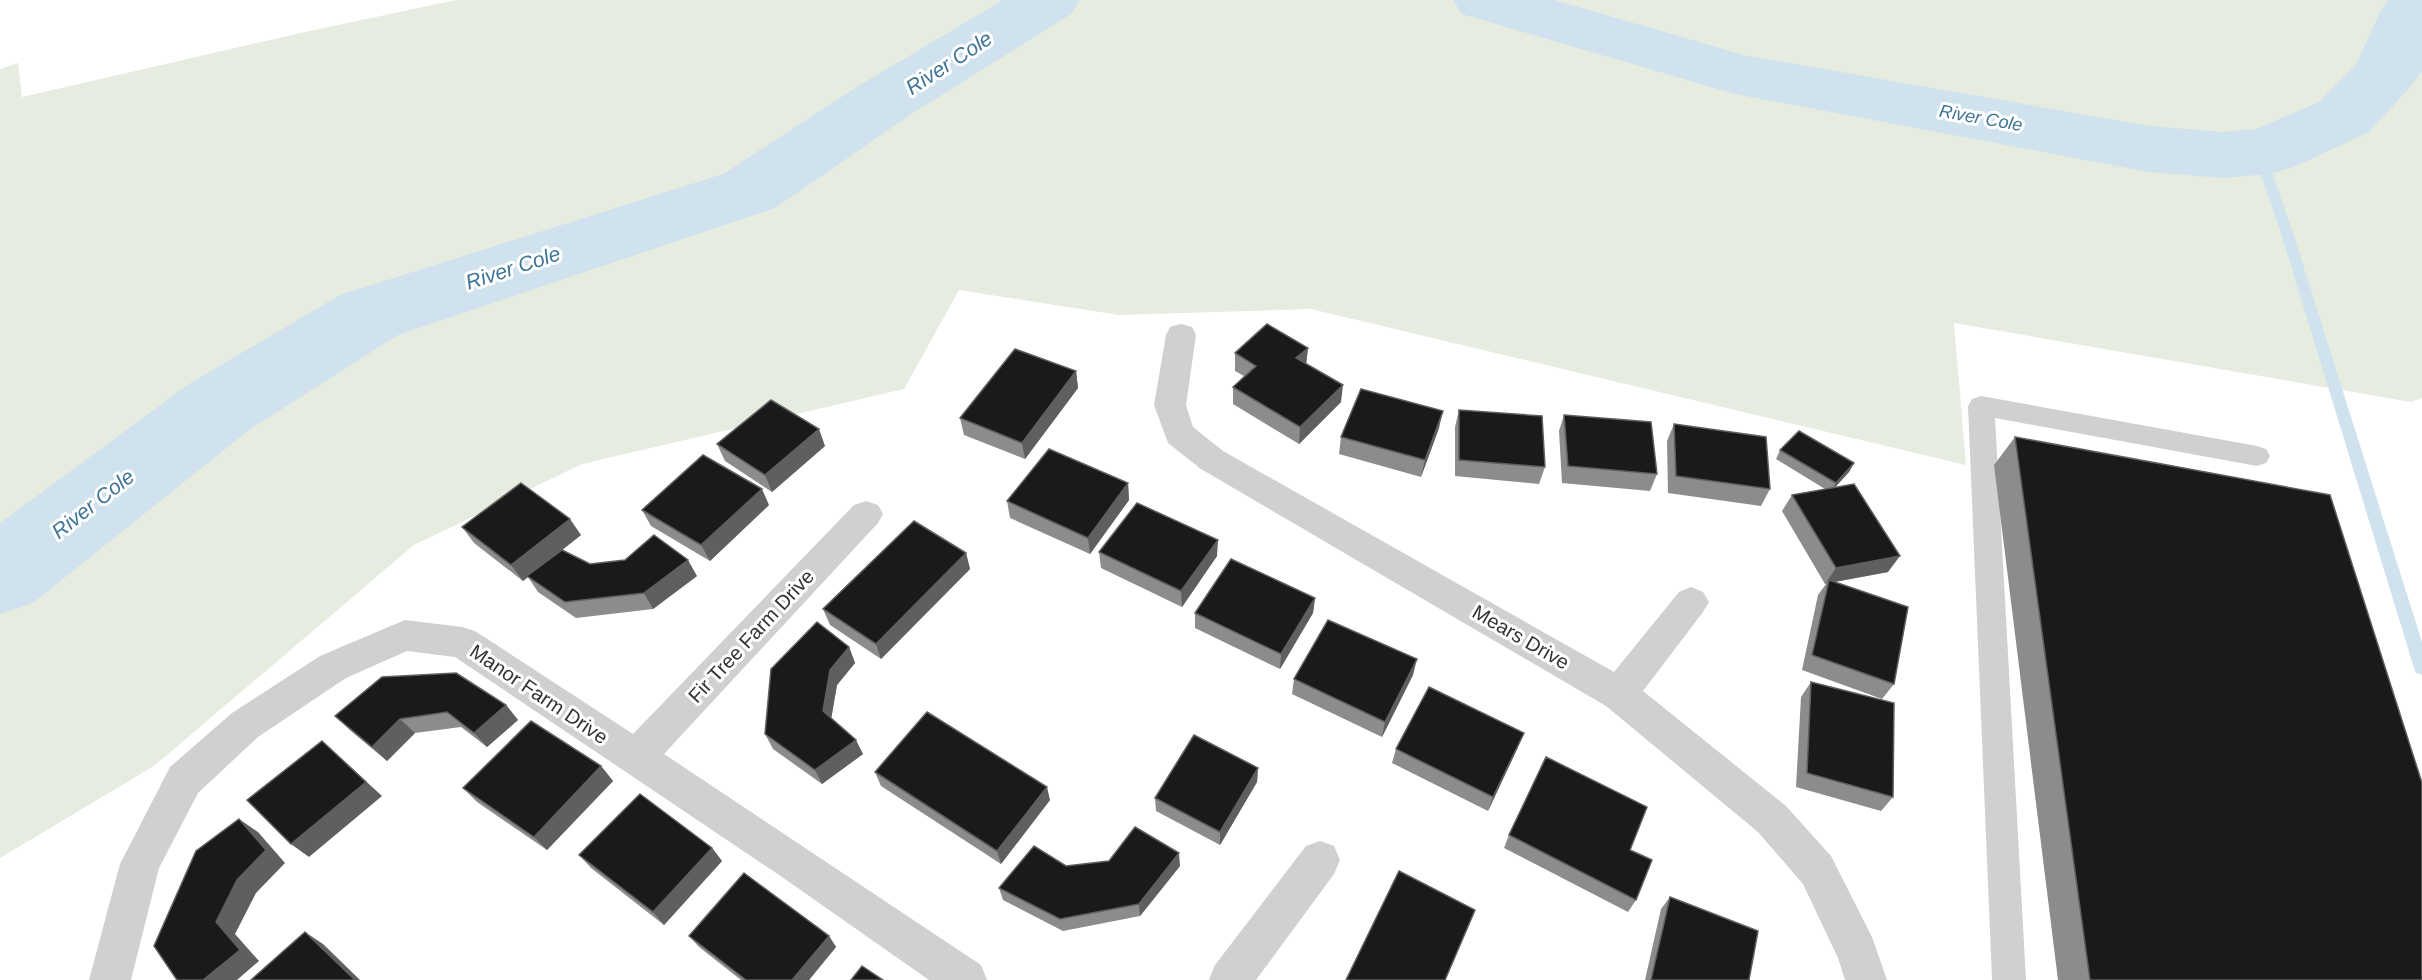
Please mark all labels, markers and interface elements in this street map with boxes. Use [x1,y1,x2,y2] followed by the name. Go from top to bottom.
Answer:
[901,26,996,99] water label: River Cole
[1938,101,2024,135] water label: River Cole
[463,241,563,294] water label: River Cole
[47,464,138,543] water label: River Cole
[684,565,818,707] street label: Fir Tree Farm Drive
[1469,601,1573,673] street label: Mears Drive
[466,640,612,748] street label: Manor Farm Drive

